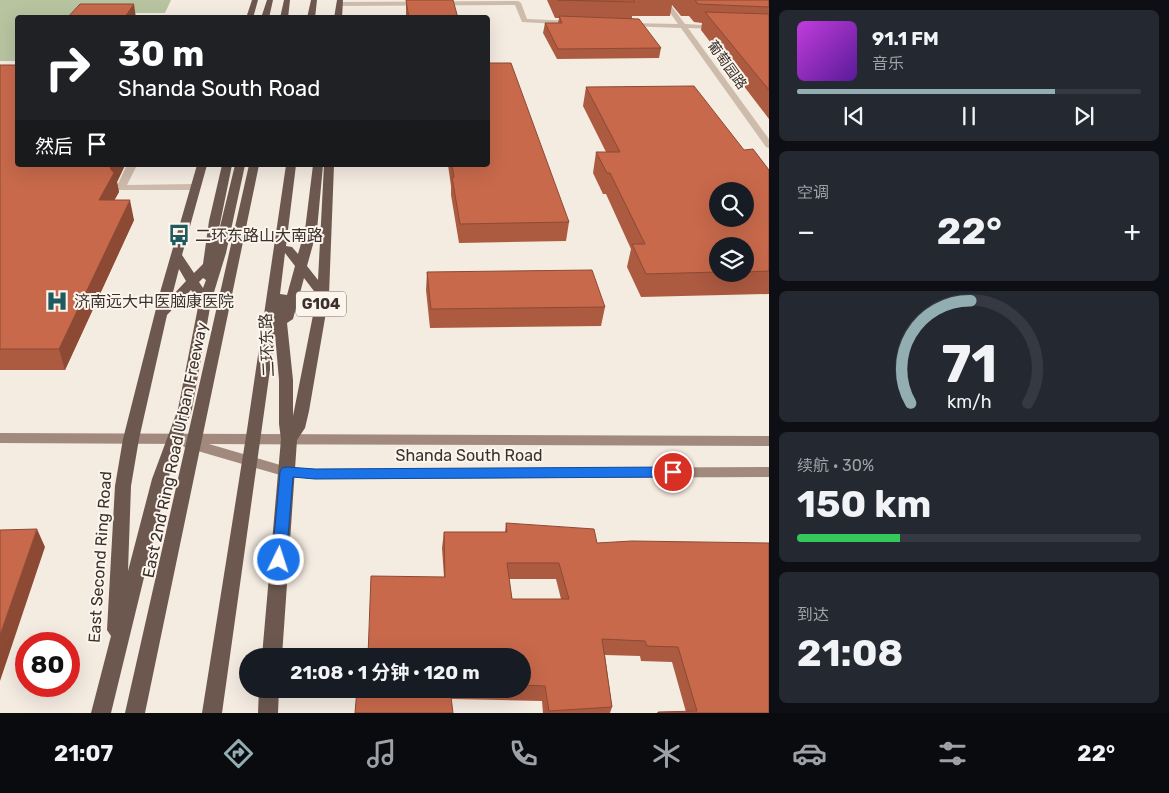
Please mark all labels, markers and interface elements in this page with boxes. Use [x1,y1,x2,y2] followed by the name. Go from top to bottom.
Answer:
[872,27,939,50] text: 91.1 FM
[118,33,204,75] text: 30 m
[35,35,100,100] icon: right
[704,37,750,93] street label: 葡萄园路
[872,54,904,73] text: 音乐
[118,75,320,102] text: Shanda South Road
[840,102,868,130] icon: previous
[955,102,983,130] icon: pause
[1070,102,1098,130] icon: next
[83,130,111,158] icon: arrive
[35,135,73,158] text: 然后
[709,182,754,282] map controls
[709,182,754,227] button: search
[797,183,829,202] text: 空调
[937,208,1002,254] text: 22°
[797,215,815,248] text: −
[1124,215,1141,248] text: +
[166,222,192,248] bus stop icon: 二环东路山大南路
[195,226,323,245] place label: 二环东路山大南路
[709,237,754,282] button: layers
[44,288,70,314] hospital icon: 济南远大中医脑康医院
[74,292,234,311] place label: 济南远大中医脑康医院
[296,292,346,316] road number: G104
[256,313,278,377] street label: 二环东路
[139,320,211,580] street label: East 2nd Ring Road Urban Freeway
[941,333,997,395] text: 71
[947,391,991,412] text: km/h
[395,446,543,465] street label: Shanda South Road
[652,451,694,493] pin
[797,456,874,475] text: 续航 · 30%
[659,458,687,486] icon: arrive
[85,470,115,644] street label: East Second Ring Road
[797,481,931,527] text: 150 km
[252,533,304,585] position arrow
[797,605,829,624] text: 到达
[797,630,903,676] text: 21:08
[15,632,80,697] speed limit sign: 80
[290,661,480,684] text: 21:08 · 1 分钟 · 120 m
[221,736,256,771] icon: directions
[364,736,399,771] icon: music
[506,736,541,771] icon: phone
[649,736,684,771] icon: climate
[792,736,827,771] icon: car
[935,736,970,771] icon: filters
[54,740,113,767] text: 21:07
[1077,740,1115,767] text: 22°

